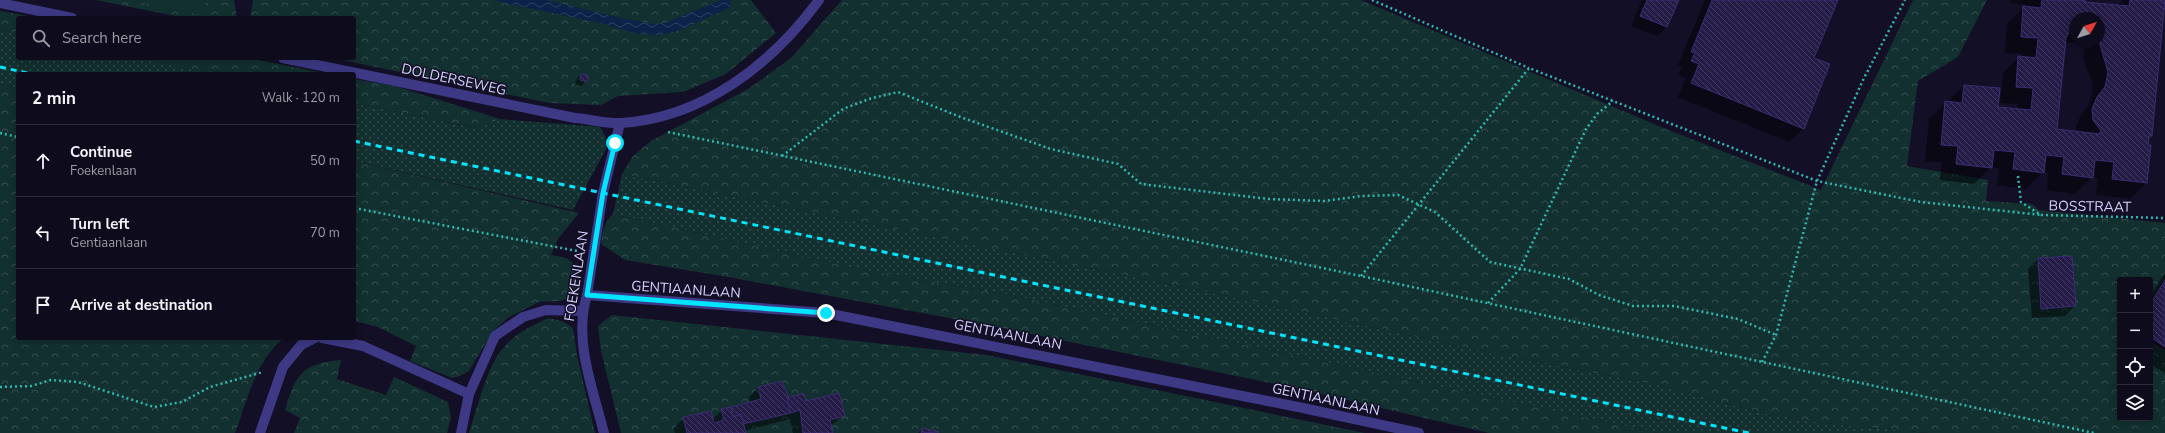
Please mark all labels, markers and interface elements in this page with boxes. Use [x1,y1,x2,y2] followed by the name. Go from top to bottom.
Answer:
[2069,12,2105,48] north arrow
[16,16,356,60] search box
[30,27,52,49] icon: search
[62,28,142,48] text: Search here
[400,59,508,100] street label: DOLDERSEWEG
[32,87,76,110] text: 2 min
[262,89,340,107] text: Walk · 120 m
[606,134,624,152] route start
[70,142,132,162] text: Continue
[32,150,54,172] icon: ahead
[310,152,340,170] text: 50 m
[70,162,137,180] text: Foekenlaan
[2049,196,2132,217] street label: BOSSTRAAT
[70,214,129,234] text: Turn left
[32,222,54,244] icon: left
[310,224,340,242] text: 70 m
[560,229,593,323] street label: FOEKENLAAN
[70,234,147,252] text: Gentiaanlaan
[631,276,741,303] street label: GENTIAANLAAN
[2117,277,2153,421] map controls
[2117,277,2153,313] button: +
[32,294,54,316] icon: arrive
[70,295,213,315] text: Arrive at destination
[817,304,835,322] route end
[2117,313,2153,349] button: −
[952,315,1063,354] street label: GENTIAANLAAN
[2117,349,2153,385] button: locate
[1270,379,1381,420] street label: GENTIAANLAAN
[2117,385,2153,421] button: layers

